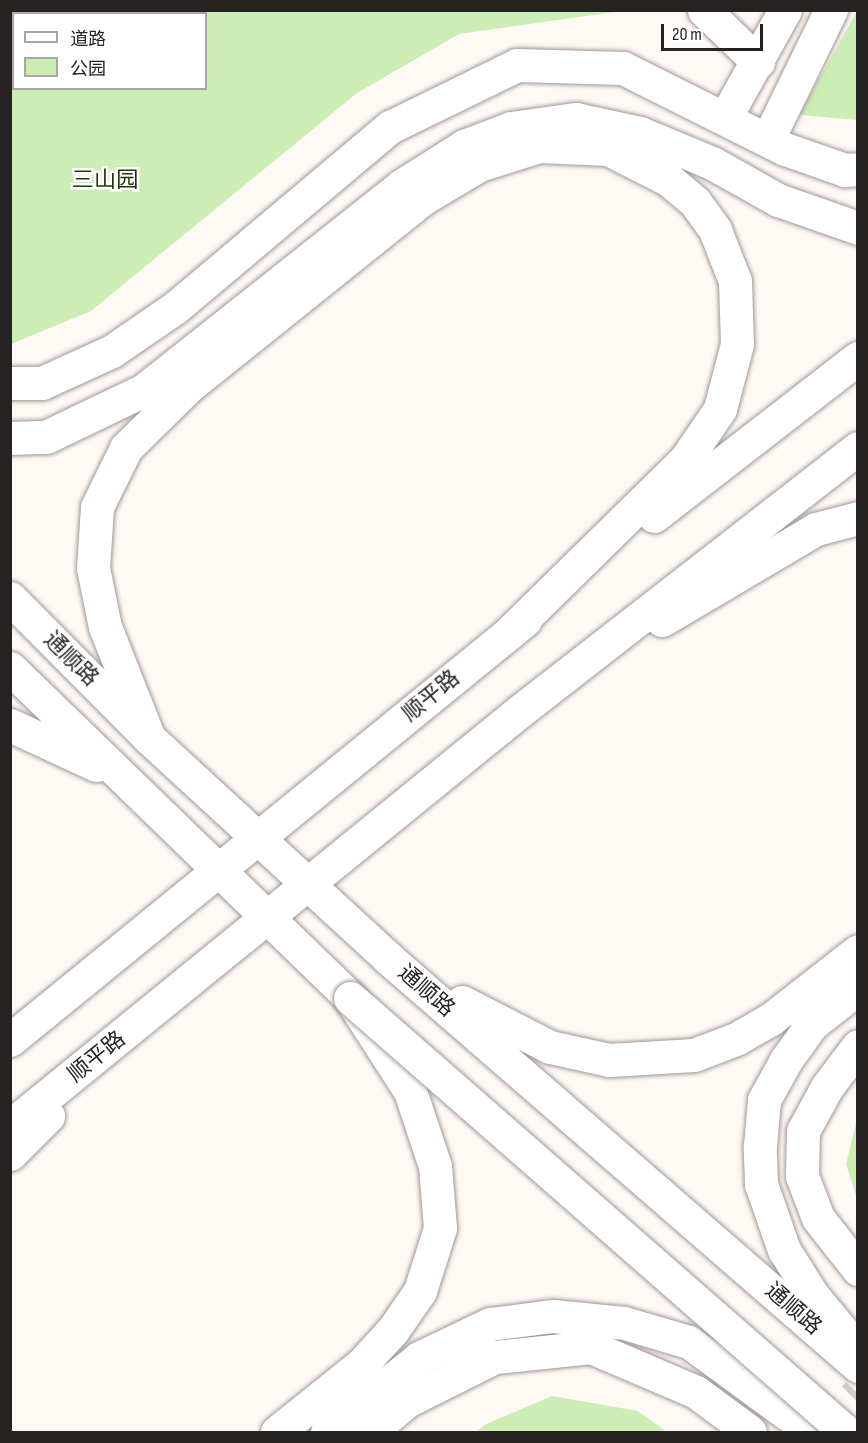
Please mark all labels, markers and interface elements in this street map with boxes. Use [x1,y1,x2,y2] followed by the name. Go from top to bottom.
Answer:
[12,12,207,90] legend
[664,12,766,50] scale bar
[672,24,702,45] text: 20 m
[70,29,106,50] text: 道路
[70,59,106,80] text: 公园
[72,168,138,194] park label: 三山园
[38,626,104,692] street label: 通顺路
[397,665,465,727] street label: 顺平路
[392,959,460,1023] street label: 通顺路
[63,1026,131,1088] street label: 顺平路
[759,1277,827,1341] street label: 通顺路

